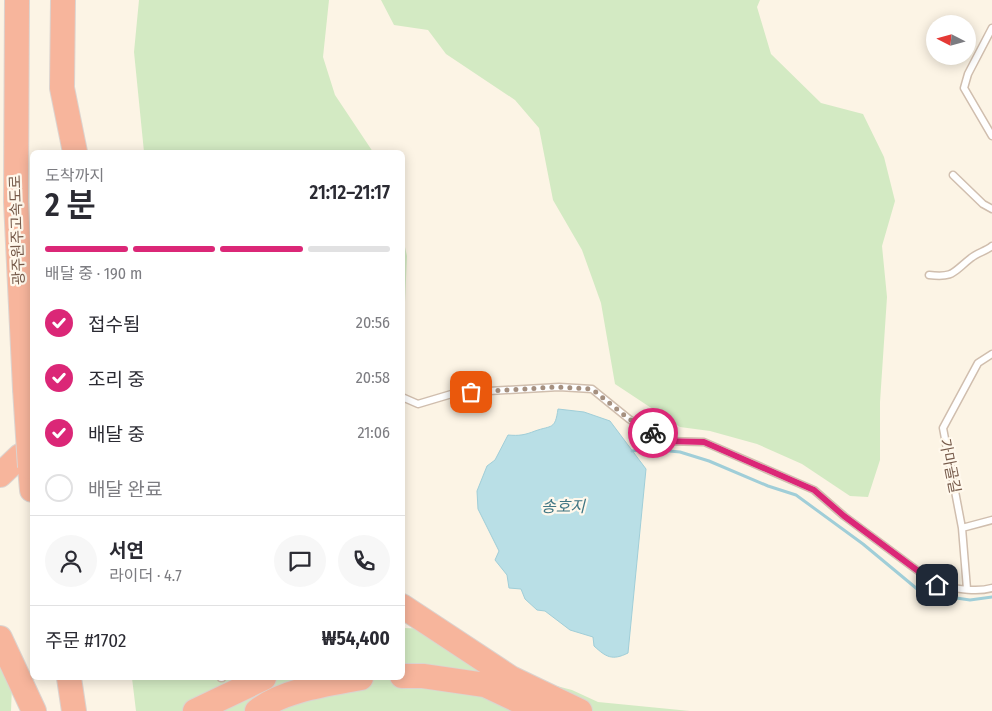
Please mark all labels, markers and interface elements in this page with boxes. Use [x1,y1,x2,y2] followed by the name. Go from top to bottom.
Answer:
[926,15,976,65] north arrow
[926,15,976,65] map controls
[45,166,104,185] text: 도착까지
[6,175,28,285] street label: 광주원주고속도로
[310,181,390,204] text: 21:12–21:17
[45,186,96,224] text: 2 분
[45,264,142,283] text: 배달 중 · 190 m
[45,309,73,337] icon: check
[88,313,140,336] text: 접수됨
[356,313,390,332] text: 20:56
[45,364,73,392] icon: check
[88,368,145,391] text: 조리 중
[356,368,390,387] text: 20:58
[450,371,492,413] pin
[457,378,485,406] icon: bag
[628,408,678,458] courier
[45,419,73,447] icon: check
[639,419,667,447] icon: bike
[88,423,145,446] text: 배달 중
[357,423,390,442] text: 21:06
[936,437,964,495] street label: 가마골길
[88,478,162,501] text: 배달 완료
[541,497,586,516] water label: 송호지
[45,535,97,587] button: person
[274,535,326,587] button: chat
[338,535,390,587] button: phone
[109,539,144,562] text: 서연
[916,564,958,606] pin
[109,566,182,585] text: 라이더 · 4.7
[923,571,951,599] icon: home
[322,627,390,650] text: ₩54,400
[45,629,126,652] text: 주문 #1702

